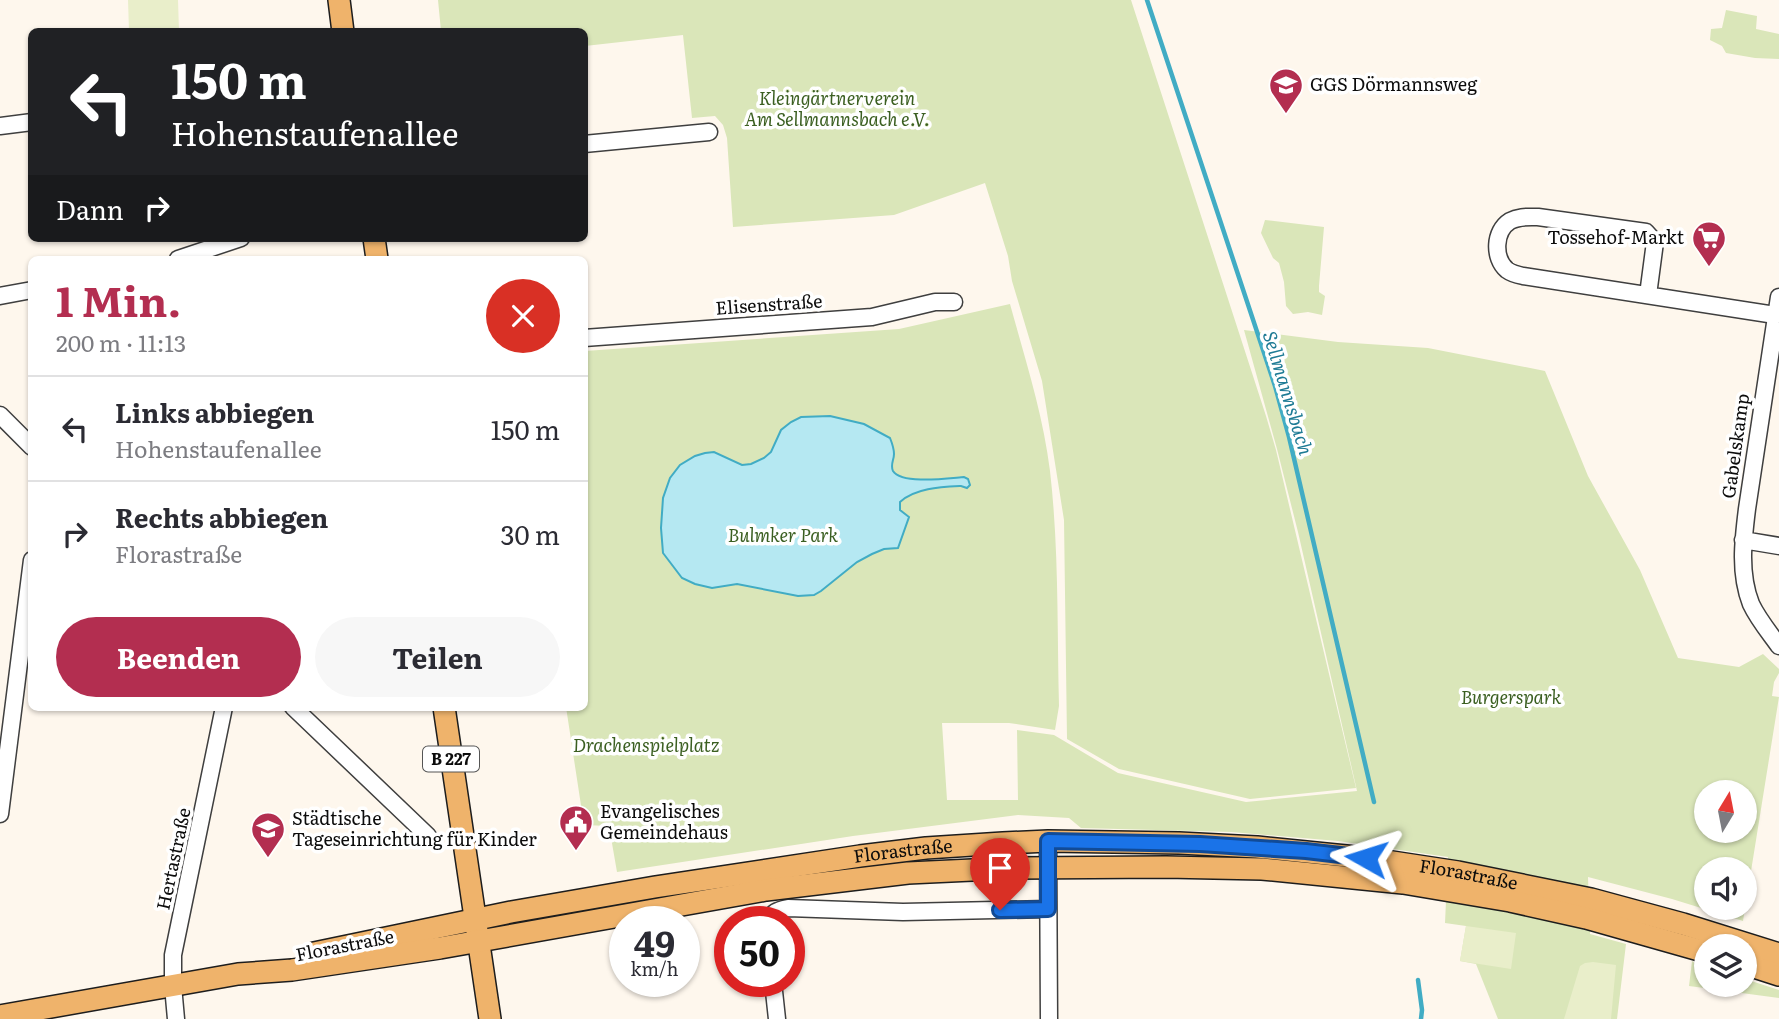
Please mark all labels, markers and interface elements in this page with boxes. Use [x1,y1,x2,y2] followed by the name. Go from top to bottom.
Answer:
[171,41,307,114] text: 150 m
[56,56,147,147] icon: left
[1267,66,1305,115] school or university icon: GGS Dörmannsweg
[1310,70,1478,97] place label: GGS Dörmannsweg
[745,84,929,132] park label: Kleingärtnerverein Am Sellmannsbach e.V.
[171,108,459,156] text: Hohenstaufenallee
[56,189,124,228] text: Dann
[138,189,176,227] icon: right
[1690,219,1728,268] supermarket icon: Tossehof-Markt
[1547,223,1685,250] place label: Tossehof-Markt
[56,268,181,330] text: 1 Min.
[486,279,560,353] button: close
[715,286,823,321] street label: Elisenstraße
[56,325,186,359] text: 200 m · 11:13
[1257,327,1321,458] water label: Sellmannsbach
[115,392,314,431] text: Links abbiegen
[1714,392,1755,500] street label: Gabelskamp
[491,409,560,448] text: 150 m
[56,410,94,448] icon: left
[115,431,322,465] text: Hohenstaufenallee
[115,497,328,536] text: Rechts abbiegen
[500,514,560,553] text: 30 m
[56,515,94,553] icon: right
[728,521,838,548] park label: Bulmker Park
[115,536,242,570] text: Florastraße
[56,617,301,697] button: Beenden
[315,617,560,697] button: Teilen
[1461,683,1561,710] park label: Burgerspark
[573,731,720,758] park label: Drachenspielplatz
[423,746,479,772] road number: B 227
[1694,780,1757,844] north arrow
[1694,780,1757,997] map controls
[600,797,728,845] place label: Evangelisches Gemeindehaus
[557,803,595,852] public building icon: Evangelisches Gemeindehaus
[292,804,537,852] place label: Städtische Tageseinrichtung für Kinder
[149,805,197,912] street label: Hertastraße
[249,810,287,859] school or university icon: Städtische Tageseinrichtung für Kinder
[1329,821,1403,895] position arrow
[851,831,953,869] street label: Florastraße
[970,838,1030,910] pin
[981,849,1019,887] icon: arrive
[1418,851,1520,896] street label: Florastraße
[1694,857,1757,920] button: sound
[714,906,805,997] speed limit sign: 50
[634,916,675,968] text: 49
[293,922,396,967] street label: Florastraße
[1694,934,1757,997] button: layers
[631,955,678,982] text: km/h

